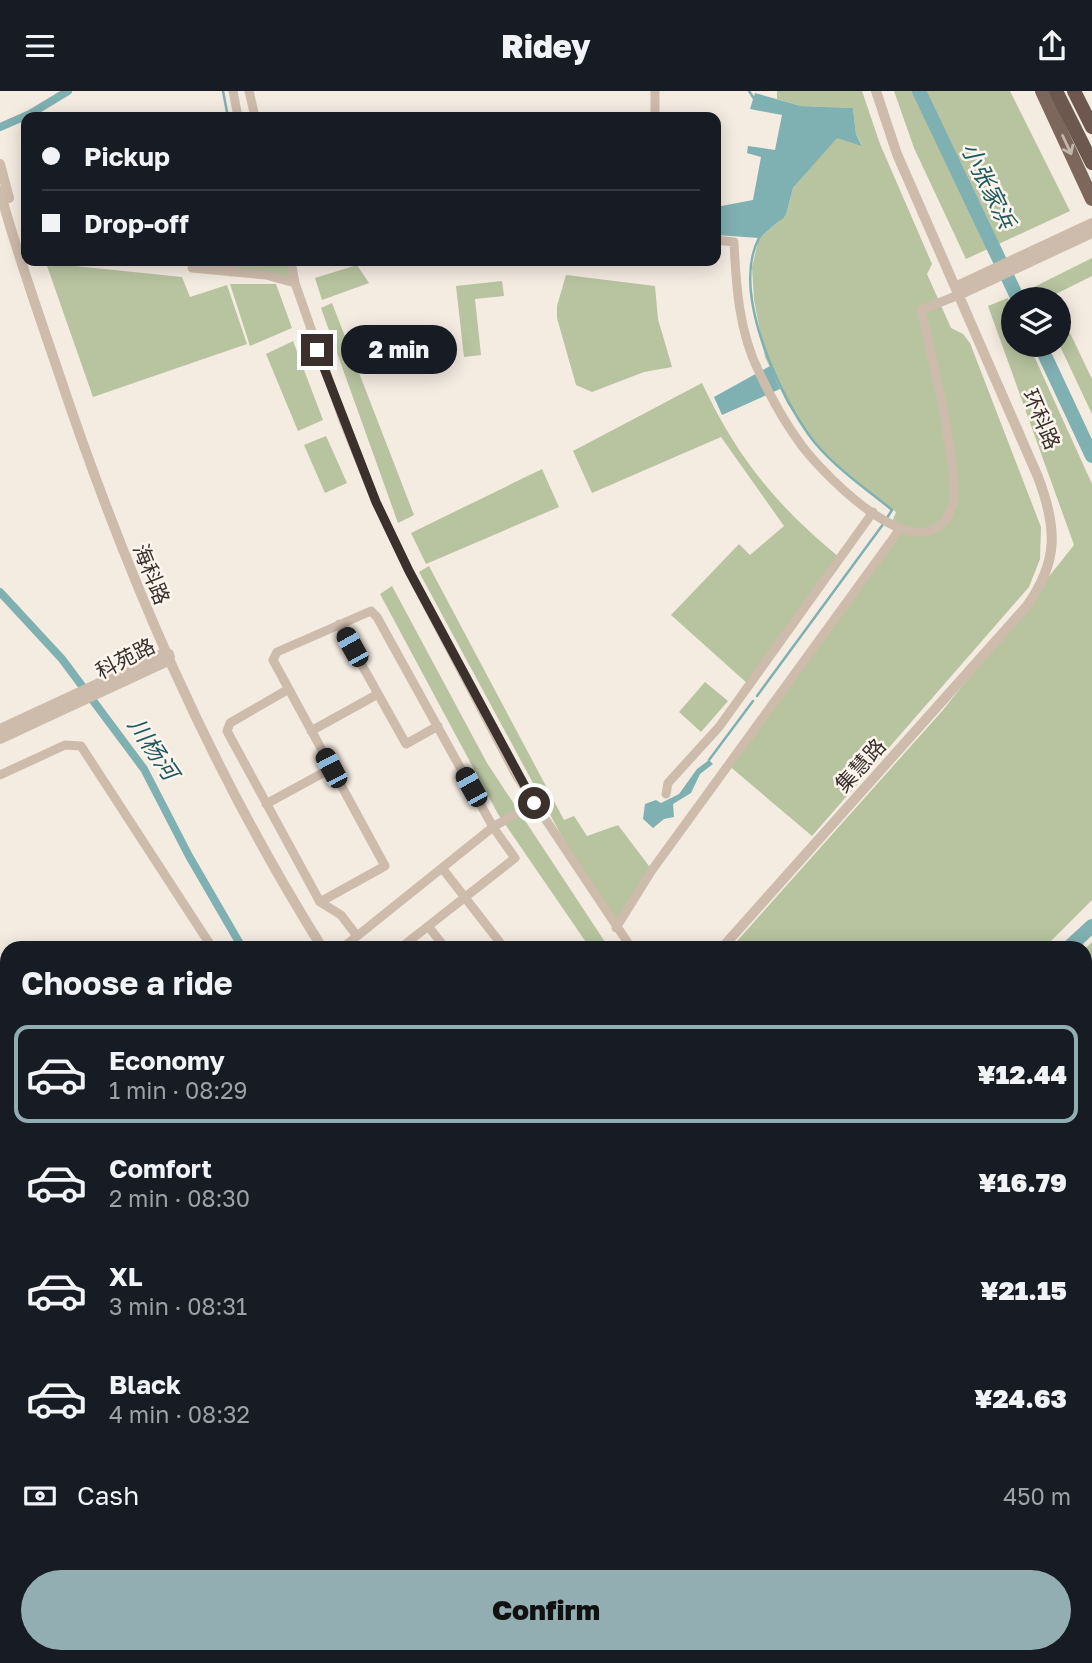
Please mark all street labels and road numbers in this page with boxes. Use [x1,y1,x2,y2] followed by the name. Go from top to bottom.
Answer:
[1018,385,1066,453] street label: 环科路
[128,540,176,608] street label: 海科路
[91,632,159,684] street label: 科苑路
[829,733,891,797] street label: 集慧路

